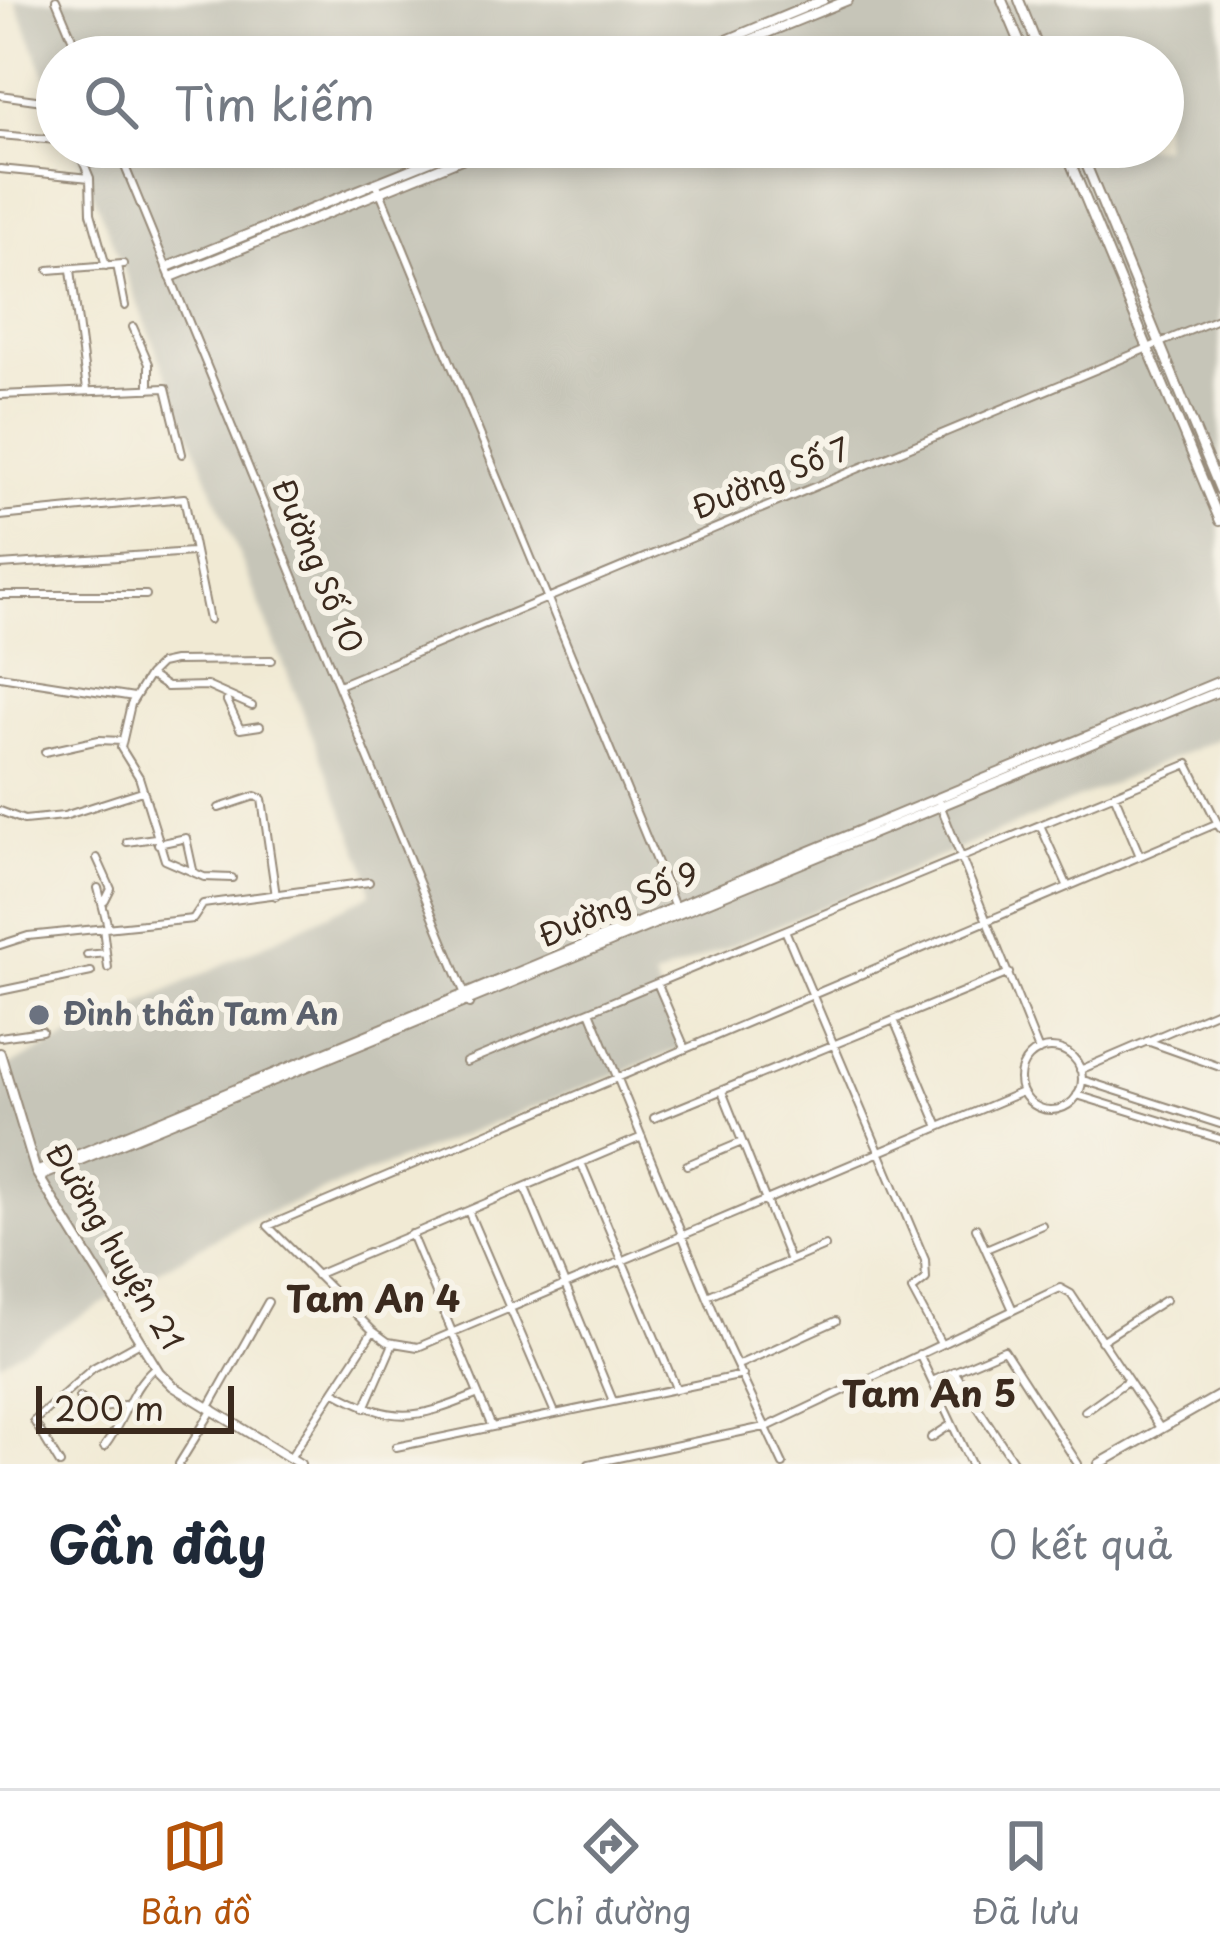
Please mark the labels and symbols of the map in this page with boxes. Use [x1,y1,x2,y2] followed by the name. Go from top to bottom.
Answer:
[684,425,856,529] street label: Đường Số 7
[262,471,376,659] street label: Đường Số 10
[531,849,705,957] street label: Đường Số 9
[63,990,339,1035] place label: Đình thần Tam An
[26,1002,52,1028] marker: Đình thần Tam An
[36,1133,196,1358] street label: Đường huyện 21
[286,1270,460,1324] district label: Tam An 4
[841,1365,1017,1419] district label: Tam An 5
[36,1380,234,1433] scale bar

